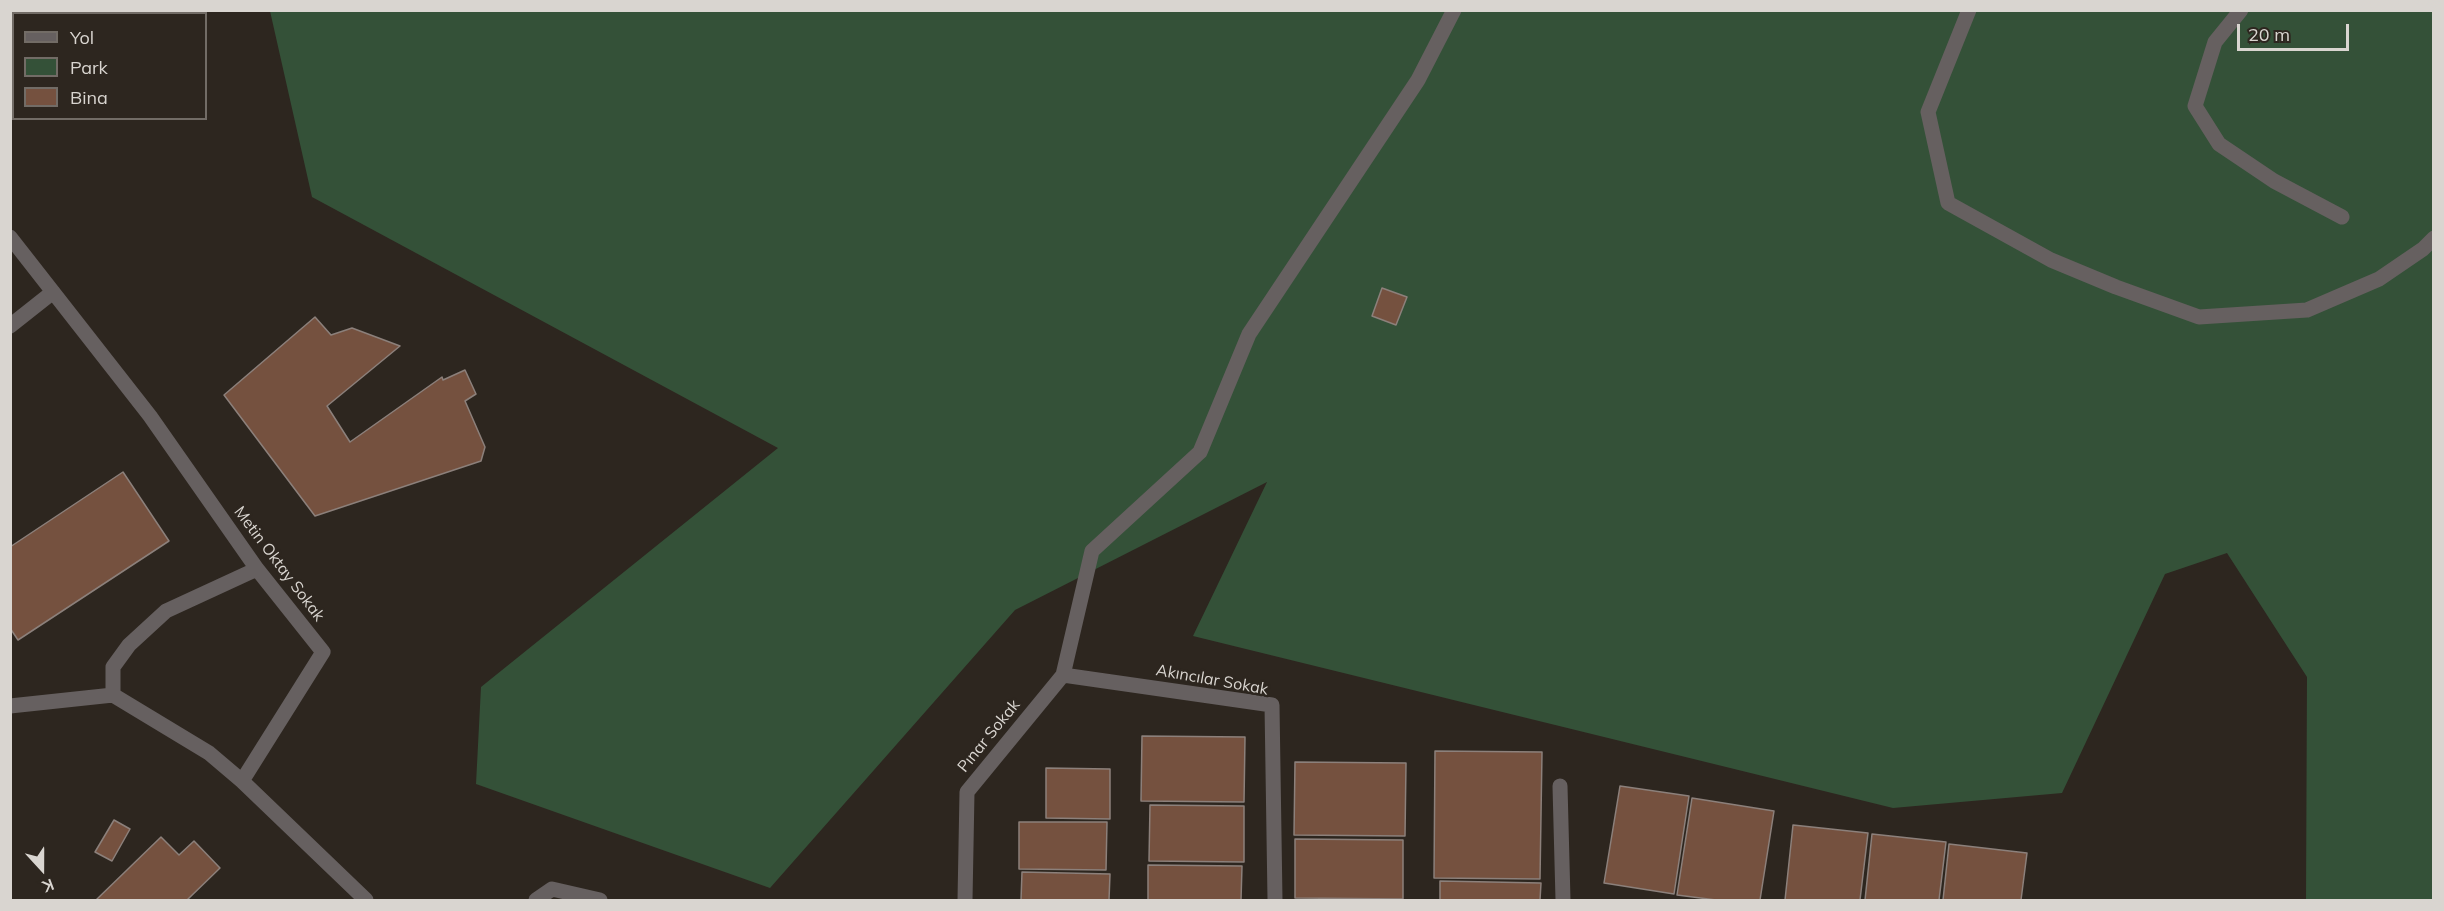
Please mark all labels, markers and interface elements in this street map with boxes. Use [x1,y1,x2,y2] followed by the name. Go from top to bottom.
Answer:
[12,12,207,120] legend
[2240,12,2352,50] scale bar
[2248,23,2290,46] text: 20 m
[70,26,94,49] text: Yol
[70,56,108,79] text: Park
[70,86,108,109] text: Bina
[230,503,328,625] street label: Metin Oktay Sokak
[1154,661,1270,699] street label: Akıncılar Sokak
[954,696,1024,776] street label: Pınar Sokak
[12,839,72,899] north arrow
[40,875,57,897] text: K

